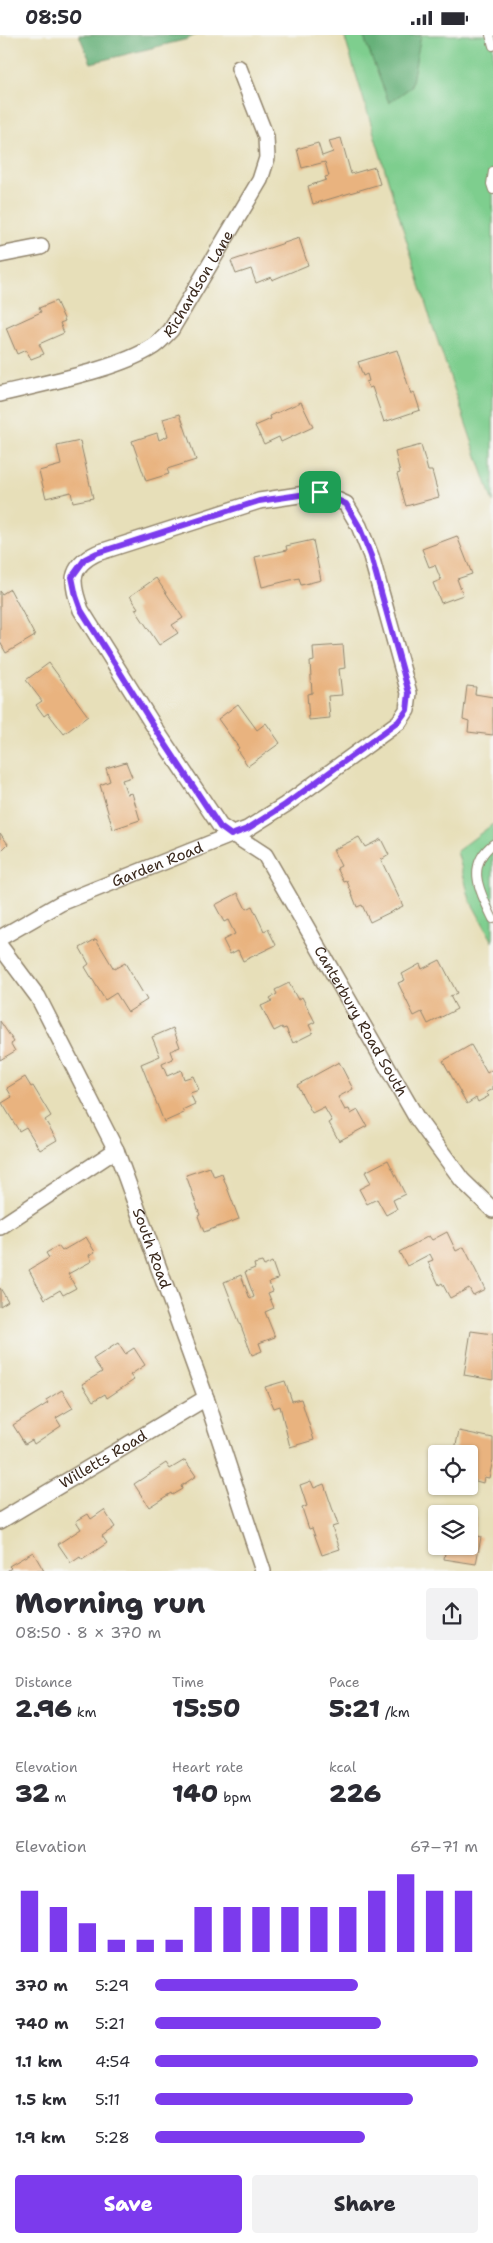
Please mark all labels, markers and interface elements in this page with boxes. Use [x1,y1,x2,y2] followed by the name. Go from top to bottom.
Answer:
[25,5,82,30] text: 08:50
[159,227,238,342] street label: Richardson Lane
[299,471,341,513] pin
[306,478,334,506] icon: arrive
[109,837,206,892] street label: Garden Road
[310,942,412,1100] street label: Canterbury Road South
[128,1205,176,1292] street label: South Road
[56,1425,151,1493] street label: Willetts Road
[428,1445,478,1555] map controls
[428,1445,478,1495] button: locate
[428,1505,478,1555] button: layers
[15,1584,205,1622] text: Morning run
[426,1588,478,1640] button: share
[15,1622,161,1643] text: 08:50 · 8 × 370 m
[15,1673,72,1691] text: Distance
[172,1673,204,1691] text: Time
[329,1673,360,1691] text: Pace
[15,1691,72,1725] text: 2.96
[172,1691,240,1725] text: 15:50
[329,1691,380,1725] text: 5:21
[72,1703,96,1721] text: km
[380,1703,410,1721] text: /km
[15,1758,78,1776] text: Elevation
[172,1758,243,1776] text: Heart rate
[329,1758,356,1776] text: kcal
[15,1776,49,1810] text: 32
[172,1776,218,1810] text: 140
[329,1776,381,1810] text: 226
[49,1788,66,1806] text: m
[218,1788,251,1806] text: bpm
[15,1836,87,1857] text: Elevation
[410,1836,478,1857] text: 67–71 m
[15,1975,68,1996] text: 370 m
[95,1975,129,1996] text: 5:29
[15,2013,68,2034] text: 740 m
[95,2013,125,2034] text: 5:21
[15,2051,62,2072] text: 1.1 km
[95,2051,130,2072] text: 4:54
[15,2089,67,2110] text: 1.5 km
[95,2089,120,2110] text: 5:11
[15,2127,66,2148] text: 1.9 km
[95,2127,130,2148] text: 5:28
[15,2175,242,2233] button: Save
[252,2175,478,2233] button: Share

